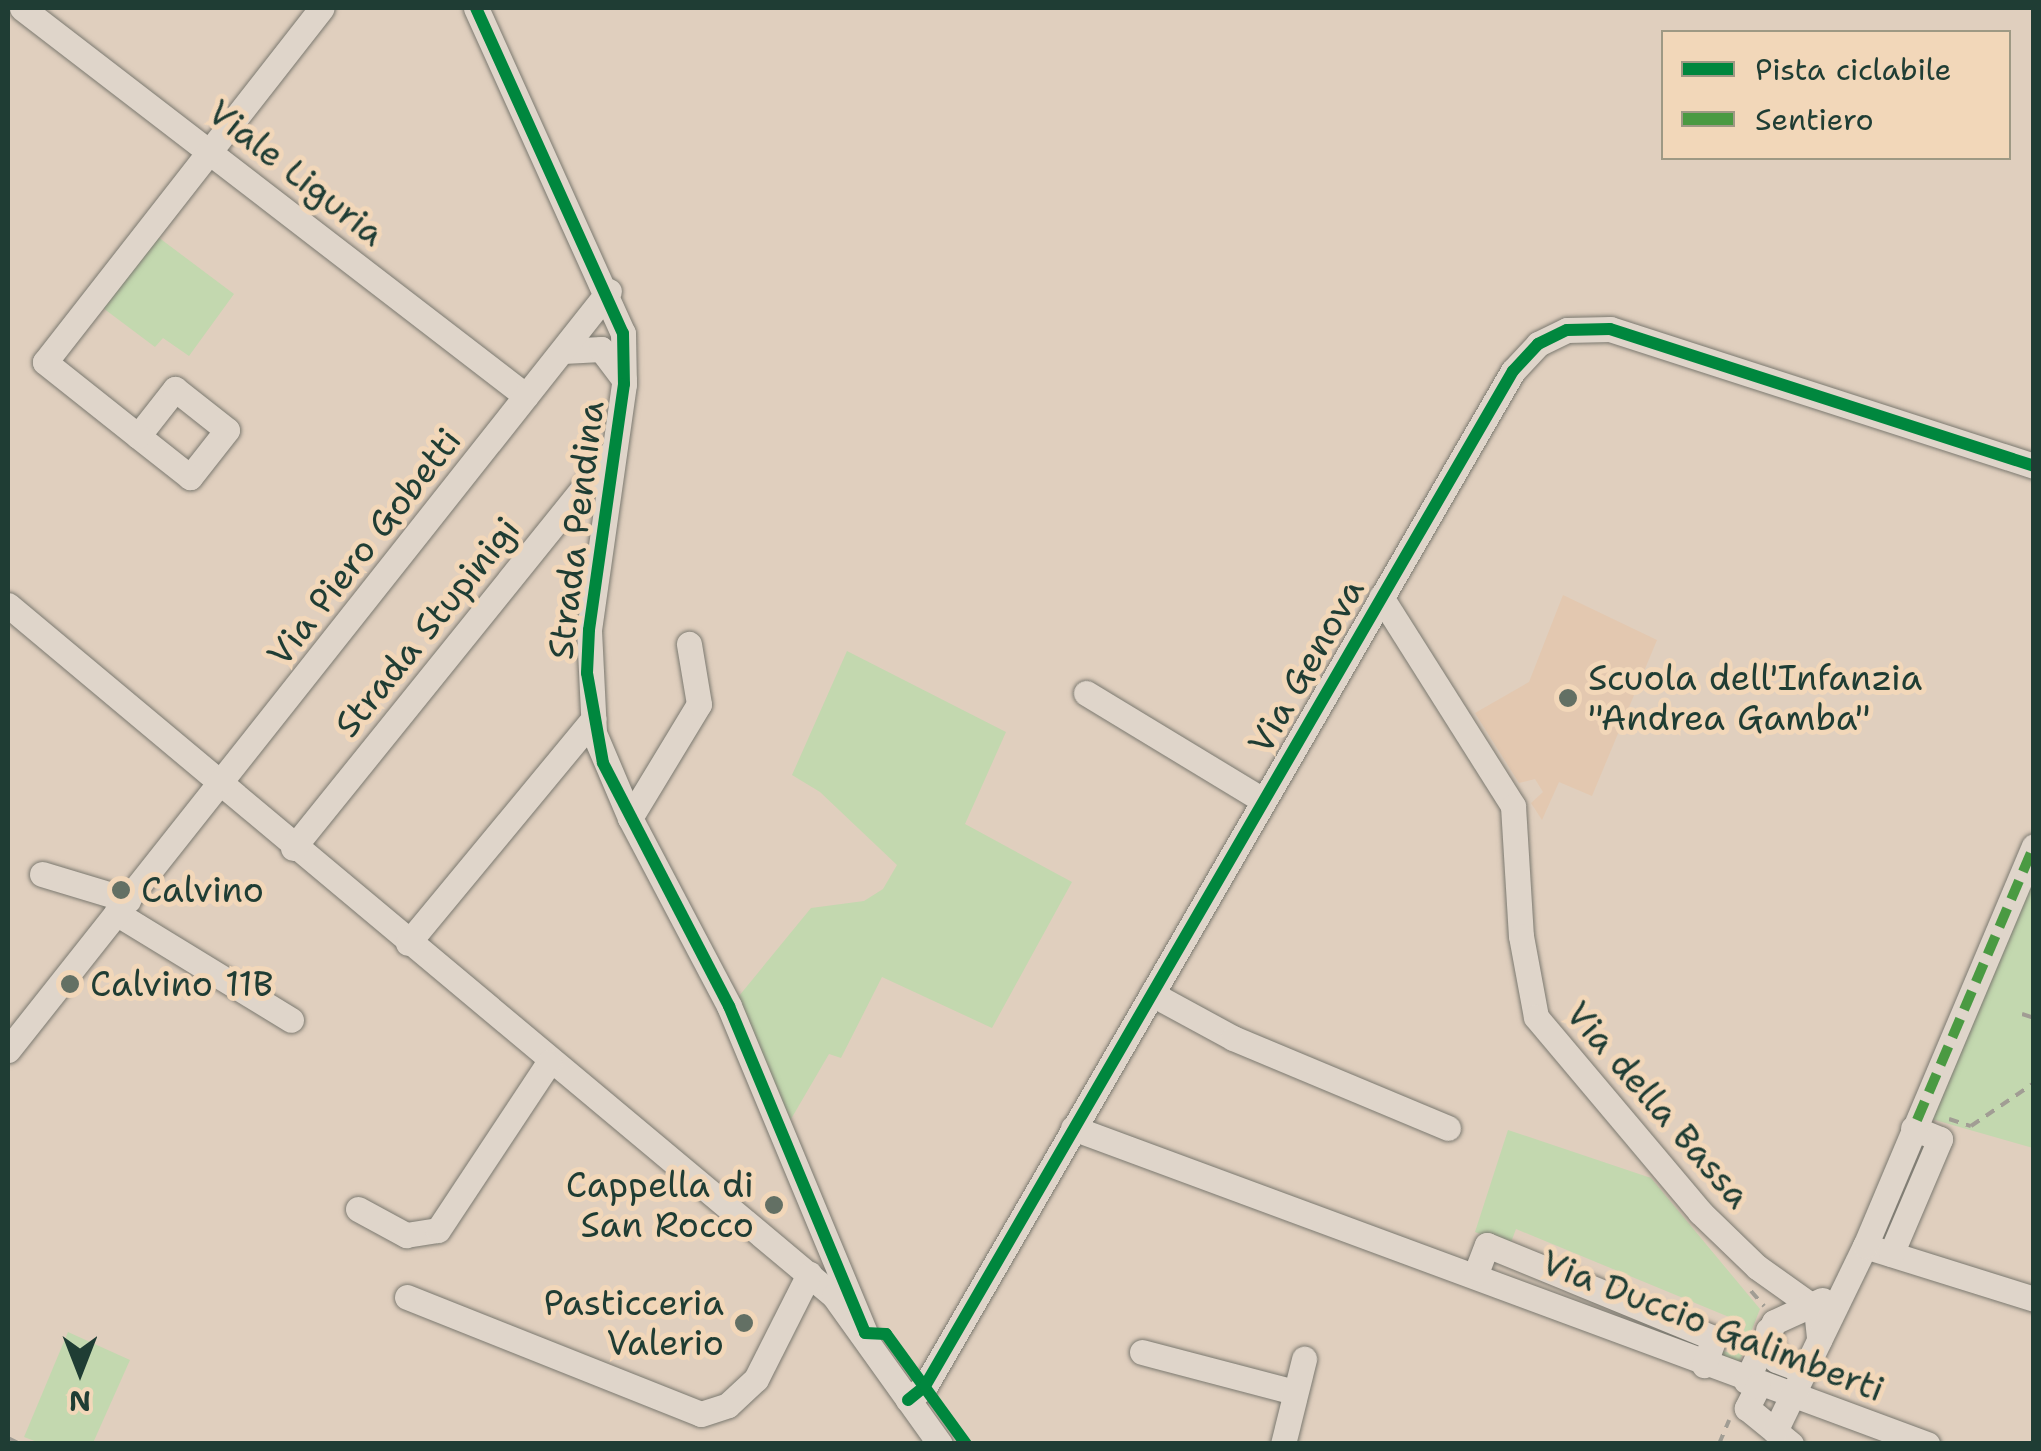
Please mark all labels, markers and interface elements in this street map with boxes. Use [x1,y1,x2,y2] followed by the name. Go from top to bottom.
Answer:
[1661,30,2011,160] legend
[1755,49,1951,90] text: Pista ciclabile
[200,91,392,255] street label: Viale Liguria
[1755,99,1874,140] text: Sentiero
[539,398,613,662] street label: Strada Pendina
[258,420,470,674] street label: Via Piero Gobetti
[326,509,528,745] street label: Strada Stupinigi
[1239,571,1373,761] street label: Via Genova
[1588,657,1922,739] place label: Scuola dell'Infanzia "Andrea Gamba"
[1557,687,1579,709] marker: Scuola dell'Infanzia "Andrea Gamba"
[141,869,264,911] place label: Calvino
[110,879,132,901] marker: Calvino
[90,963,273,1005] place label: Calvino 11B
[59,973,81,995] marker: Calvino 11B
[1557,993,1759,1217] street label: Via della Bassa
[566,1164,754,1246] place label: Cappella di San Rocco
[763,1194,785,1216] marker: Cappella di San Rocco
[1536,1241,1890,1411] street label: Via Duccio Galimberti
[544,1282,724,1364] place label: Pasticceria Valerio
[733,1312,755,1334] marker: Pasticceria Valerio
[30,1321,130,1421] north arrow
[69,1382,91,1420] text: N

